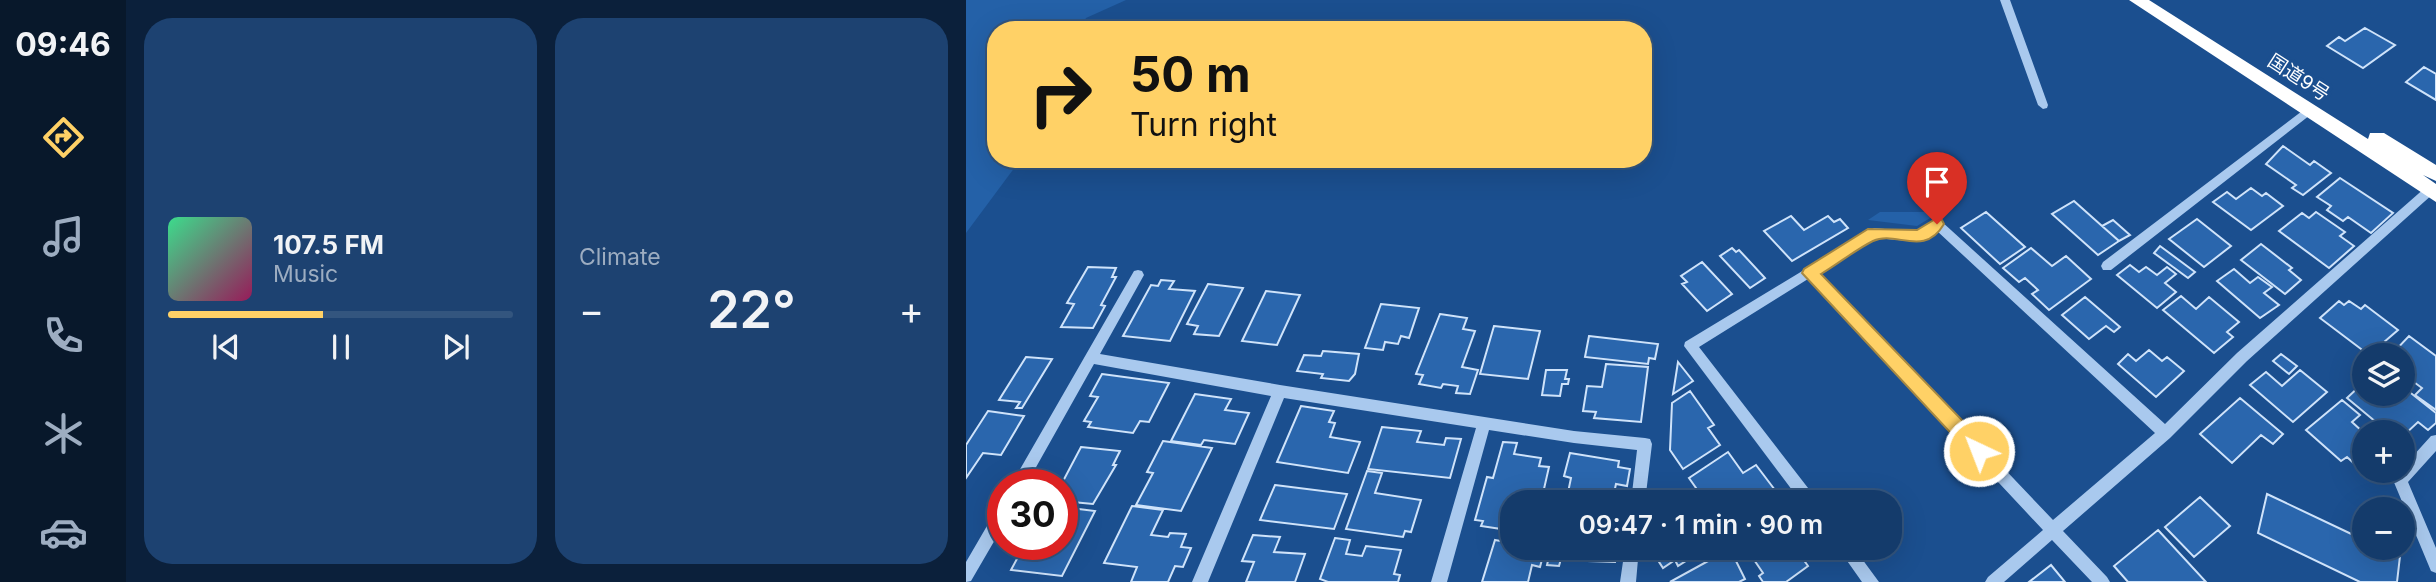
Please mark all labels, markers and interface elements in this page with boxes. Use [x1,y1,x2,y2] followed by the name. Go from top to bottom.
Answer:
[15,25,111,64] text: 09:46
[1130,45,1251,104] text: 50 m
[1015,49,1106,140] icon: right
[2264,49,2334,106] street label: 国道9号
[1130,105,1277,144] text: Turn right
[39,113,88,162] icon: directions
[1907,152,1967,224] pin
[1918,163,1956,201] icon: arrive
[39,212,88,261] icon: music
[273,229,384,260] text: 107.5 FM
[579,243,661,271] text: Climate
[273,260,338,288] text: Music
[707,278,796,341] text: 22°
[579,287,604,333] text: −
[899,287,924,333] text: +
[39,311,88,360] icon: phone
[207,328,245,366] icon: previous
[322,328,360,366] icon: pause
[437,328,475,366] icon: next
[2352,343,2415,560] map controls
[2352,343,2415,406] button: layers
[39,409,88,458] icon: climate
[1942,414,2016,488] position arrow
[2352,420,2415,483] button: +
[987,469,1078,560] speed limit sign: 30
[2352,497,2415,560] button: −
[39,508,88,557] icon: car
[1579,509,1823,540] text: 09:47 · 1 min · 90 m

